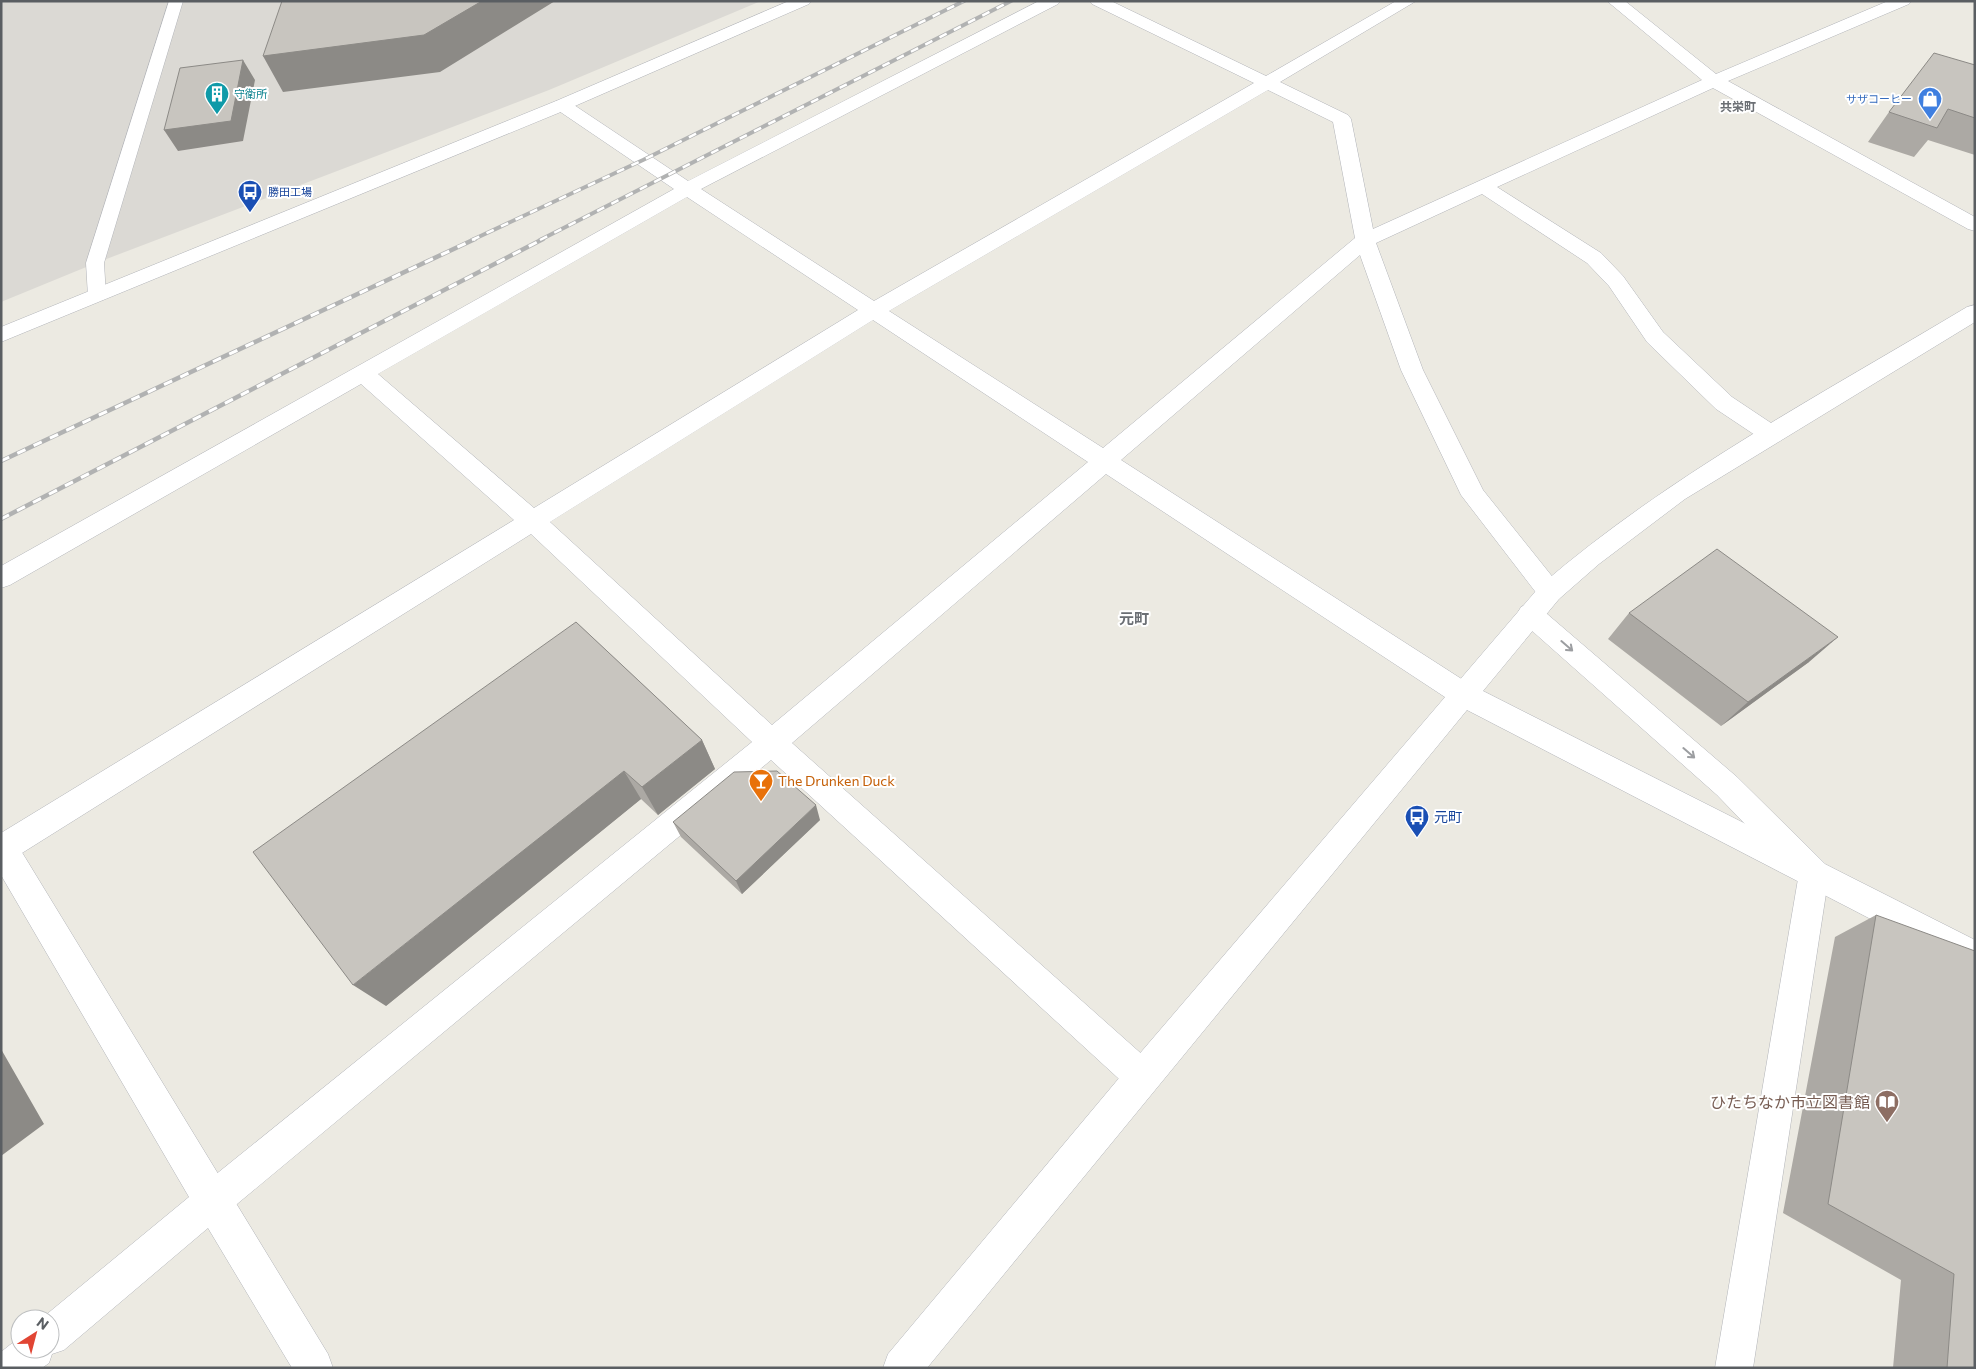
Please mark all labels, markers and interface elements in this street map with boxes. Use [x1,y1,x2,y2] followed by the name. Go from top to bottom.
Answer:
[204,81,230,115] building icon: 守衛所
[1917,86,1943,120] shop icon: サザコーヒー
[234,87,268,100] place label: 守衛所
[1846,92,1912,105] place label: サザコーヒー
[1720,99,1756,113] district label: 共栄町
[237,179,263,213] bus stop icon: 勝田工場
[268,185,312,198] place label: 勝田工場
[1119,609,1149,627] district label: 元町
[1561,640,1574,652] one-way arrow
[1683,747,1696,759] one-way arrow
[748,768,774,802] bar icon: The Drunken Duck
[778,772,895,789] place label: The Drunken Duck
[1404,804,1430,838] bus stop icon: 元町
[1434,808,1462,825] place label: 元町
[1874,1089,1900,1123] library icon: ひたちなか市立図書館
[1710,1092,1870,1111] place label: ひたちなか市立図書館
[10,1309,60,1359] north arrow
[34,1313,52,1333] text: N

